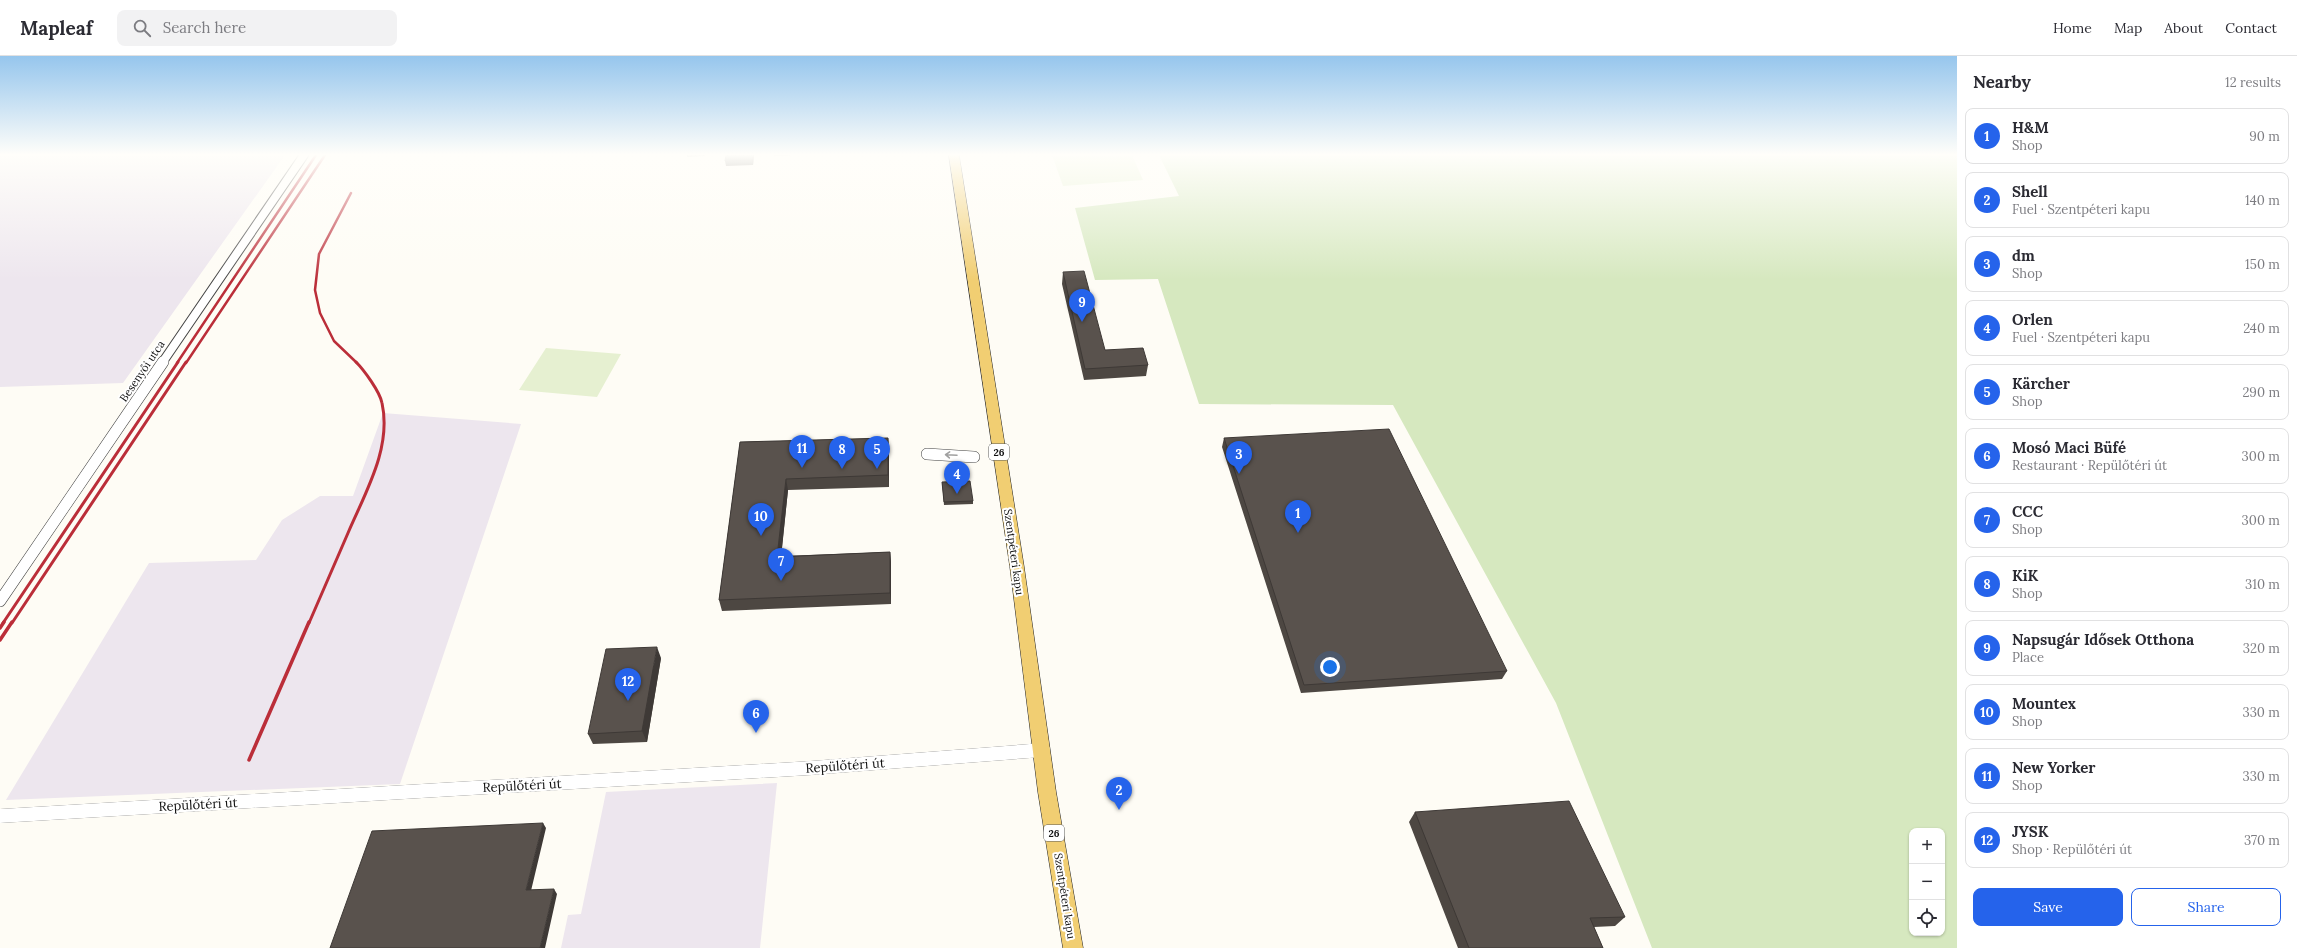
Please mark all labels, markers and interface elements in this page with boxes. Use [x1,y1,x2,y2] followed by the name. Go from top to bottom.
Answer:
[117,10,397,46] search box
[20,16,93,40] text: Mapleaf
[131,17,153,39] icon: search
[163,18,246,37] text: Search here
[2053,19,2092,37] text: Home
[2114,19,2142,37] text: Map
[2164,19,2203,37] text: About
[2225,19,2277,37] text: Contact
[1973,71,2031,93] text: Nearby
[2225,74,2281,91] text: 12 results
[2012,118,2049,137] text: H&M
[1984,128,1990,145] text: 1
[2249,128,2280,145] text: 90 m
[2012,137,2043,154] text: Shop
[2012,182,2048,201] text: Shell
[1984,192,1990,209] text: 2
[2245,192,2280,209] text: 140 m
[2012,201,2150,218] text: Fuel · Szentpéteri kapu
[2012,246,2035,265] text: dm
[1983,256,1991,273] text: 3
[2245,256,2280,273] text: 150 m
[2012,265,2043,282] text: Shop
[1069,289,1095,322] pin: 9
[2012,310,2053,329] text: Orlen
[1983,320,1991,337] text: 4
[2243,320,2280,337] text: 240 m
[2012,329,2150,346] text: Fuel · Szentpéteri kapu
[116,337,168,404] street label: Besenyői utca
[2012,374,2070,393] text: Kärcher
[1983,384,1991,401] text: 5
[2242,384,2280,401] text: 290 m
[2012,393,2043,410] text: Shop
[789,435,815,468] pin: 11
[829,436,855,469] pin: 8
[864,436,890,469] pin: 5
[2012,438,2126,457] text: Mosó Maci Büfé
[1226,441,1252,474] pin: 3
[989,444,1009,460] road number: 26
[1983,448,1991,465] text: 6
[2242,448,2280,465] text: 300 m
[945,452,958,459] one-way arrow
[2012,457,2167,474] text: Restaurant · Repülőtéri út
[944,461,970,494] pin: 4
[1285,500,1311,533] pin: 1
[2012,502,2043,521] text: CCC
[748,503,774,536] pin: 10
[1001,508,1027,596] street label: Szentpéteri kapu
[1984,512,1990,529] text: 7
[2242,512,2280,529] text: 300 m
[2012,521,2043,538] text: Shop
[768,548,794,581] pin: 7
[2012,566,2038,585] text: KiK
[1983,576,1991,593] text: 8
[2245,576,2280,593] text: 310 m
[2012,585,2043,602] text: Shop
[2012,630,2194,649] text: Napsugár Idősek Otthona
[1983,640,1991,657] text: 9
[2243,640,2280,657] text: 320 m
[2012,649,2044,666] text: Place
[1320,657,1340,677] your location
[615,668,641,701] pin: 12
[2012,694,2076,713] text: Mountex
[743,700,769,733] pin: 6
[1980,704,1994,721] text: 10
[2242,704,2280,721] text: 330 m
[2012,713,2043,730] text: Shop
[805,754,885,777] street label: Repülőtéri út
[2012,758,2096,777] text: New Yorker
[1982,768,1992,785] text: 11
[2242,768,2280,785] text: 330 m
[482,775,562,796] street label: Repülőtéri út
[1106,777,1132,810] pin: 2
[2012,777,2043,794] text: Shop
[158,794,238,815] street label: Repülőtéri út
[2012,822,2048,841] text: JYSK
[1044,825,1064,841] road number: 26
[1909,828,1945,936] map controls
[1909,828,1945,864] button: +
[1981,832,1993,849] text: 12
[2244,832,2280,849] text: 370 m
[2012,841,2132,858] text: Shop · Repülőtéri út
[1051,852,1079,940] street label: Szentpéteri kapu
[1909,864,1945,900] button: −
[1973,888,2123,926] button: Save
[2131,888,2281,926] button: Share
[1909,900,1945,936] button: locate

